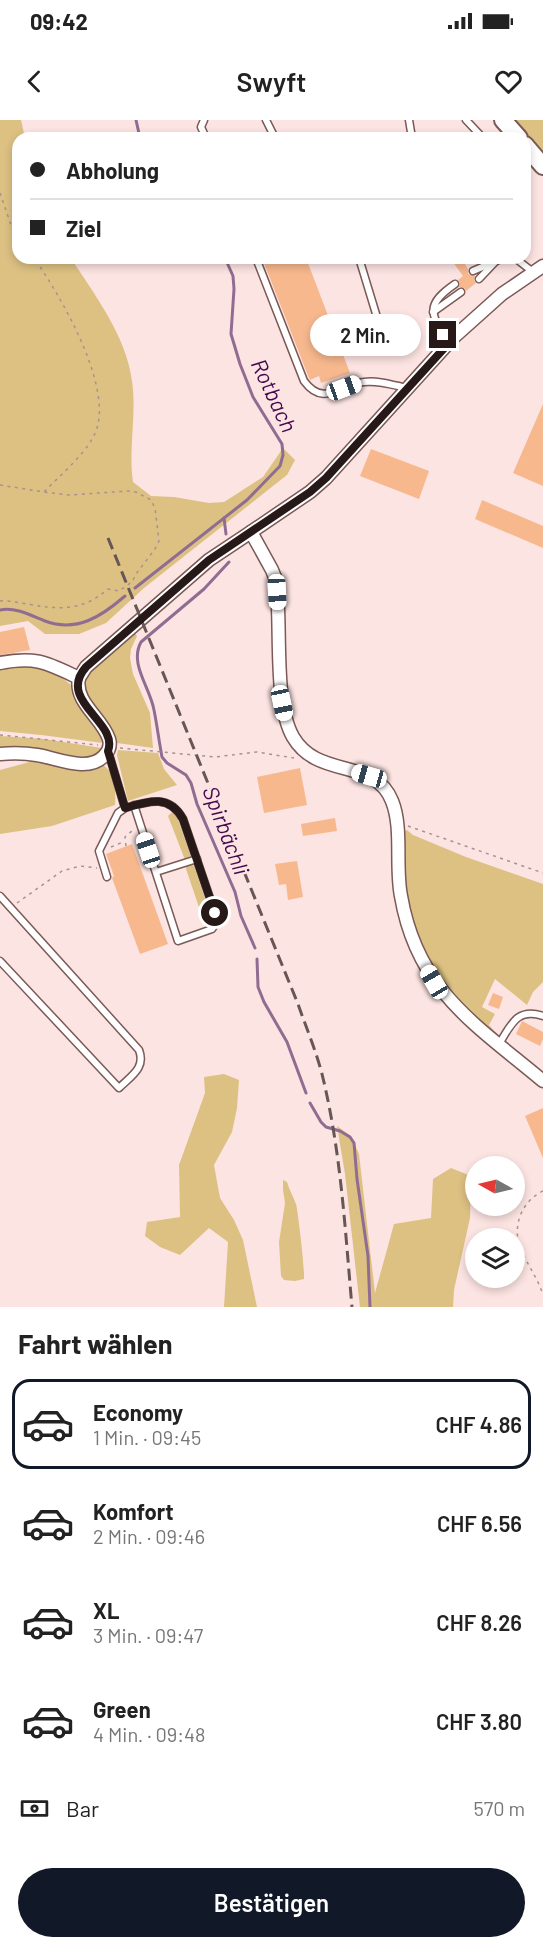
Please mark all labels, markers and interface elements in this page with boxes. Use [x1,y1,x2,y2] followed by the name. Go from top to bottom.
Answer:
[30,8,88,34] text: 09:42
[18,65,51,98] icon: back
[237,65,306,97] text: Swyft
[492,65,525,98] icon: heart
[66,157,159,183] text: Abholung
[66,215,101,241] text: Ziel
[311,314,422,356] callout: 2 Min.
[429,321,456,348] route end
[340,323,391,347] text: 2 Min.
[247,354,303,436] water label: Rotbach
[324,373,364,403] car
[267,574,287,610] car
[269,684,295,722] car
[349,762,389,790] car
[198,782,256,878] water label: Spirbächli
[134,830,162,870] car
[201,899,228,926] route start
[417,962,451,1002] car
[465,1156,525,1216] north arrow
[465,1156,525,1288] map controls
[465,1228,525,1288] button: layers
[18,1327,173,1359] text: Fahrt wählen
[21,1397,75,1451] icon: car
[93,1399,183,1425] text: Economy
[436,1411,522,1437] text: CHF 4.86
[93,1425,201,1449] text: 1 Min. · 09:45
[21,1496,75,1550] icon: car
[93,1498,174,1524] text: Komfort
[437,1510,522,1536] text: CHF 6.56
[93,1524,205,1548] text: 2 Min. · 09:46
[21,1595,75,1649] icon: car
[93,1597,119,1623] text: XL
[436,1609,522,1635] text: CHF 8.26
[93,1623,203,1647] text: 3 Min. · 09:47
[21,1694,75,1748] icon: car
[93,1696,151,1722] text: Green
[436,1708,522,1734] text: CHF 3.80
[93,1722,205,1746] text: 4 Min. · 09:48
[18,1792,51,1825] icon: cash
[66,1795,99,1821] text: Bar
[473,1796,525,1820] text: 570 m
[18,1868,525,1937] button: Bestätigen

